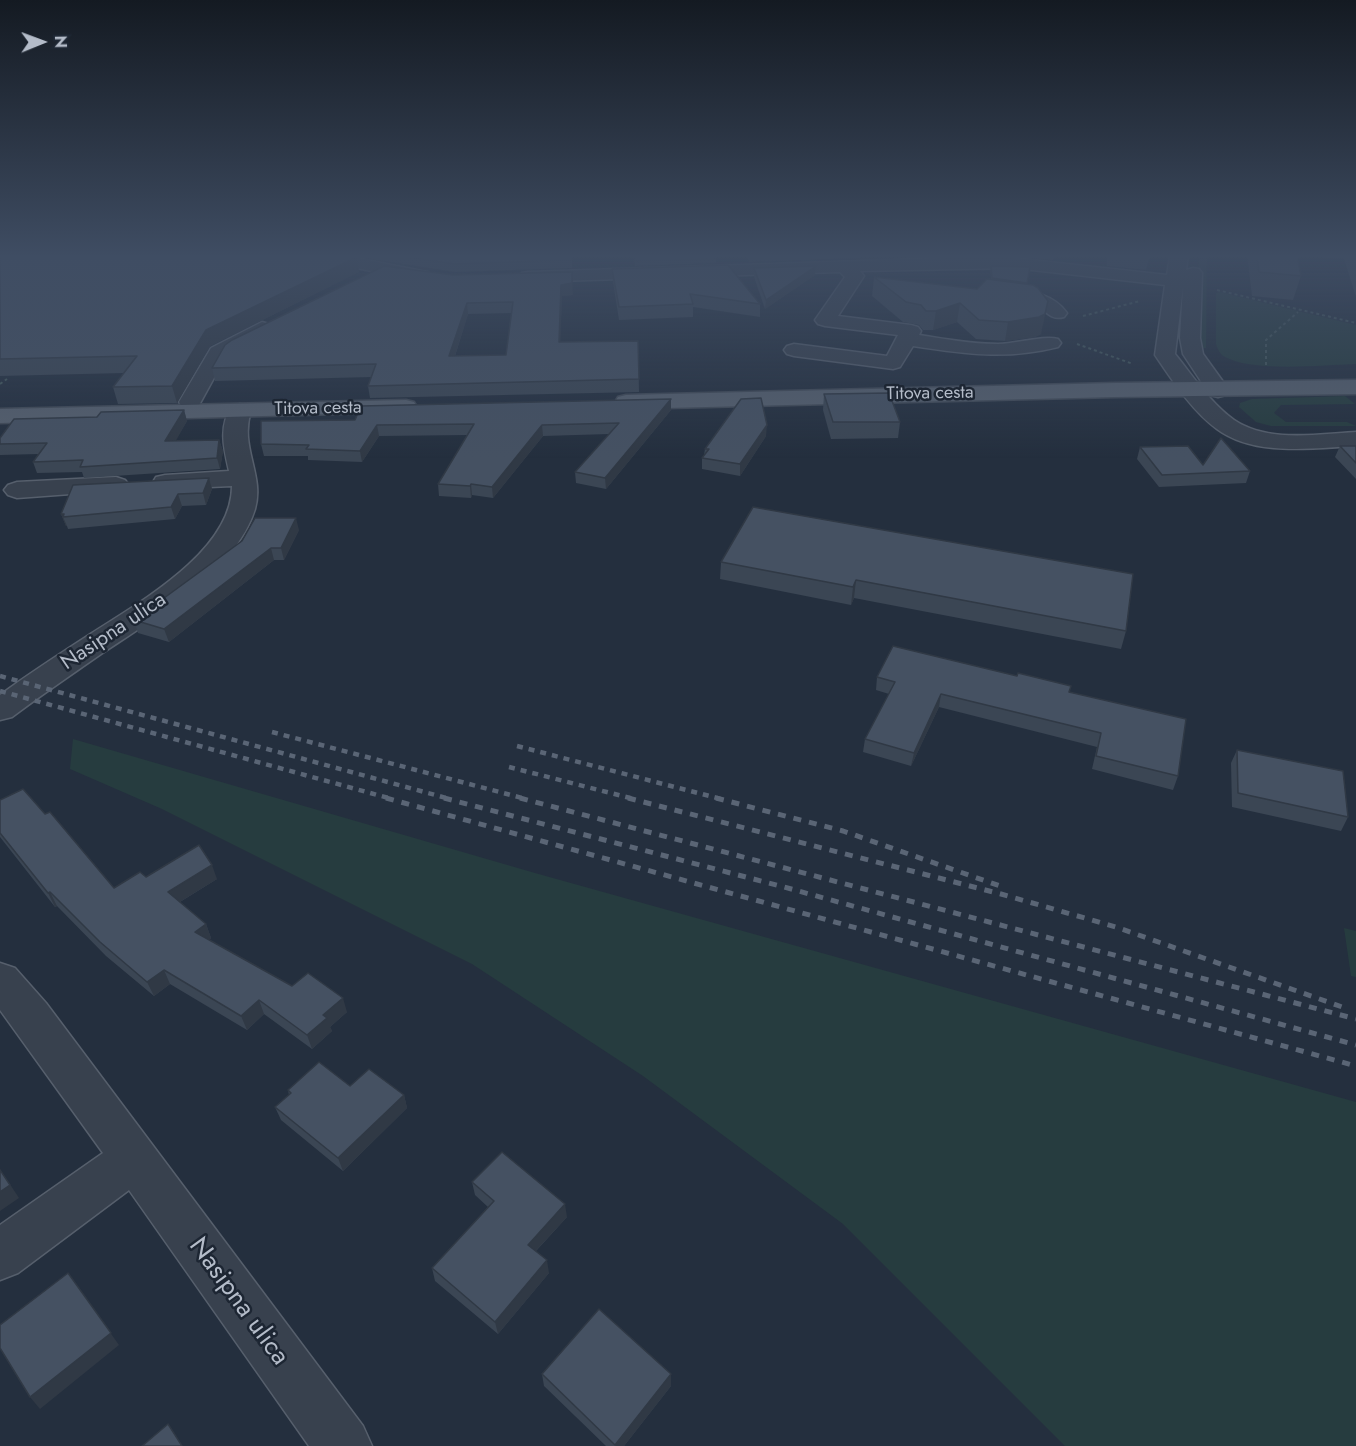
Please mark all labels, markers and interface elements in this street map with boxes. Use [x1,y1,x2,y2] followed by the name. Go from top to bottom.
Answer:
[12,12,72,72] north arrow
[49,35,72,48] text: N
[886,382,974,406] street label: Titova cesta
[274,397,362,421] street label: Titova cesta
[57,588,171,676] street label: Nasipna ulica
[181,1232,295,1372] street label: Nasipna ulica

